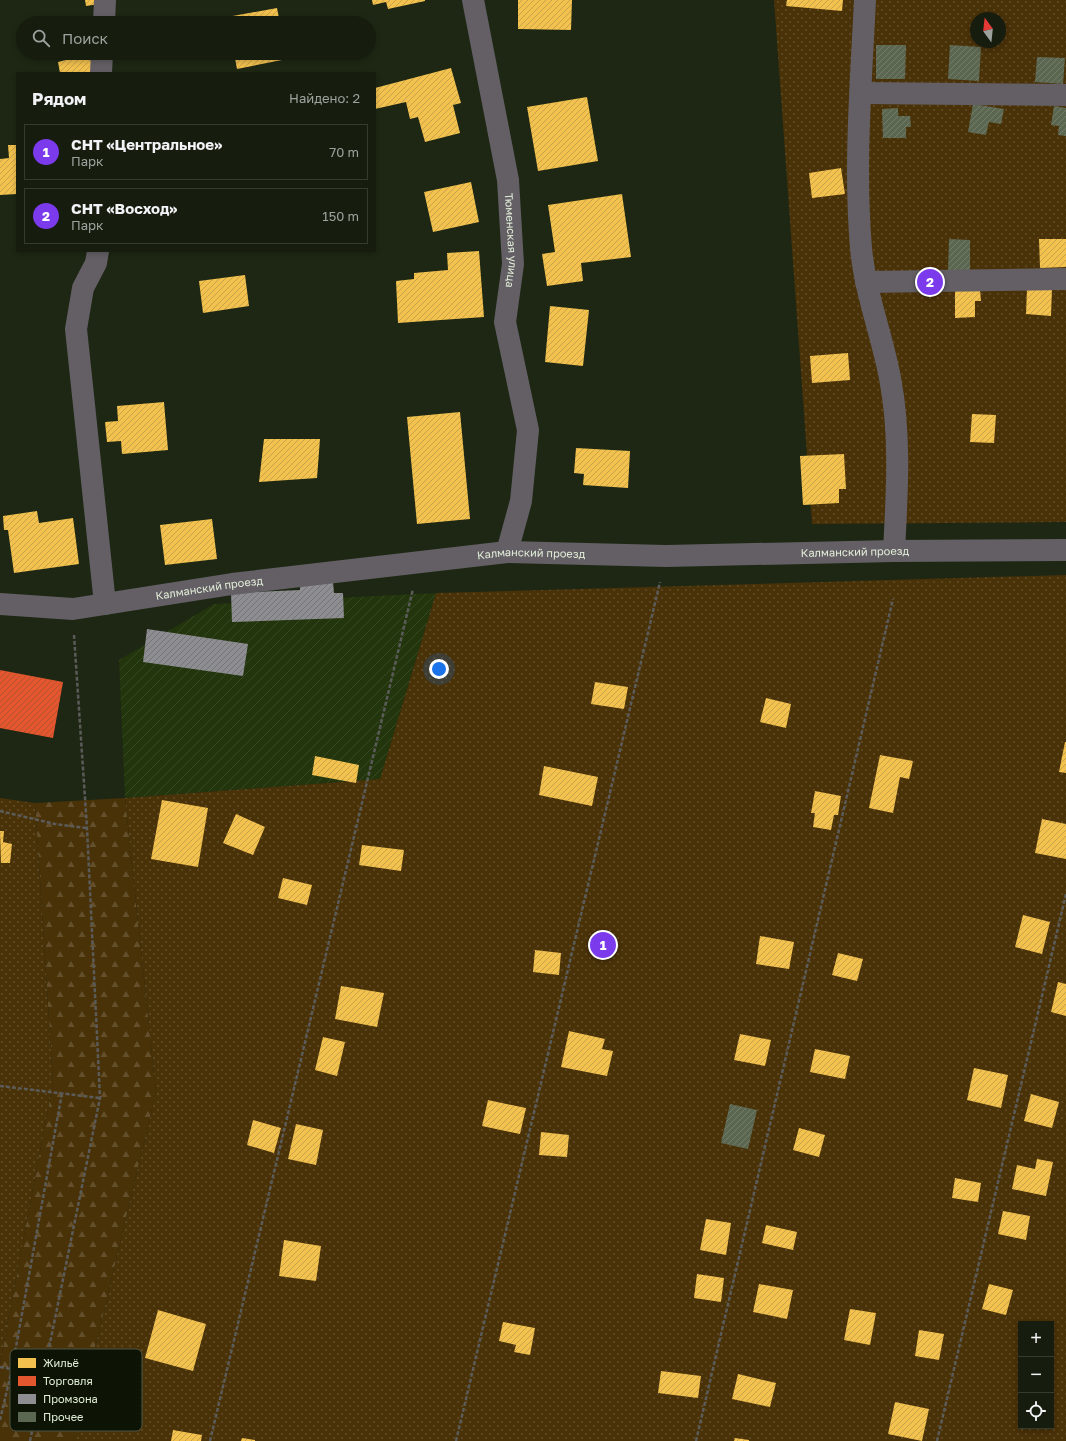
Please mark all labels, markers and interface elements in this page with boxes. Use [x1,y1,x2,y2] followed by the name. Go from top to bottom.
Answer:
[970,12,1006,48] north arrow
[16,16,376,60] search box
[30,27,52,49] icon: search
[62,29,108,47] text: Поиск
[32,88,86,109] text: Рядом
[289,90,360,106] text: Найдено: 2
[71,135,222,153] text: СНТ «Центральное»
[43,144,49,160] text: 1
[329,144,359,160] text: 70 m
[71,153,104,169] text: Парк
[503,193,520,289] street label: Тюменская улица
[71,199,177,217] text: СНТ «Восход»
[42,208,50,224] text: 2
[322,208,359,224] text: 150 m
[71,217,104,233] text: Парк
[917,267,943,297] pin: 2
[801,544,910,559] street label: Калманский проезд
[476,545,586,561] street label: Калманский проезд
[155,573,264,602] street label: Калманский проезд
[429,659,449,679] your location
[590,930,616,960] pin: 1
[1018,1321,1054,1429] map controls
[1018,1321,1054,1357] button: +
[10,1349,142,1431] legend
[43,1356,79,1369] text: Жильё
[1018,1357,1054,1393] button: −
[43,1374,93,1387] text: Торговля
[43,1392,98,1405] text: Промзона
[1018,1393,1054,1429] button: locate
[43,1410,83,1423] text: Прочее

